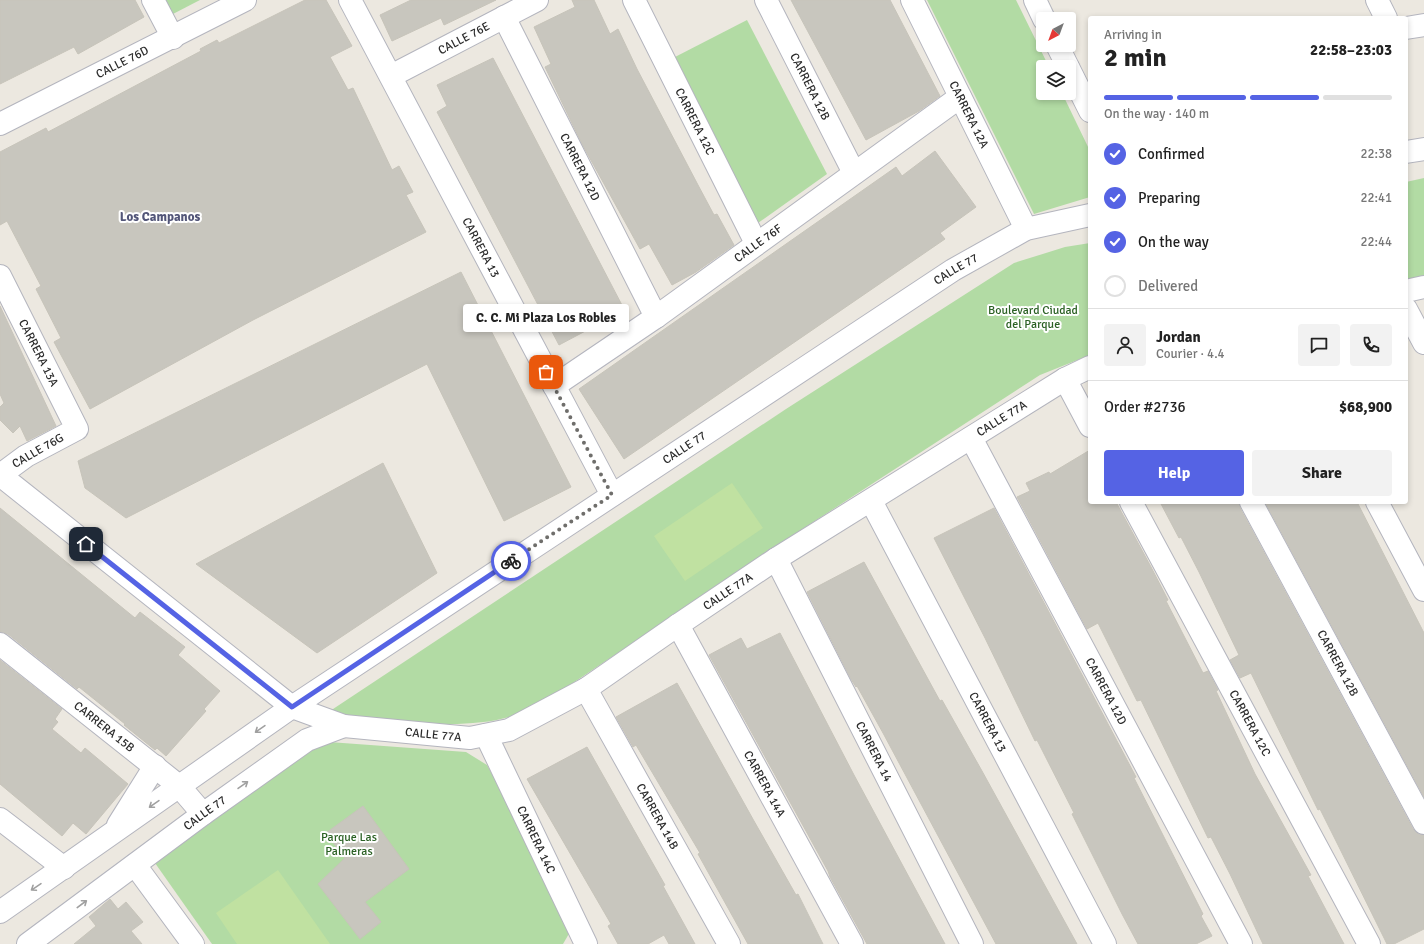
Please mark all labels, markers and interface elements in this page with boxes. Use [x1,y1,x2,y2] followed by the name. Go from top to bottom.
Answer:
[1036,12,1076,52] north arrow
[1036,12,1076,100] map controls
[435,18,492,58] street label: CALLE 76E
[1104,27,1162,43] text: Arriving in
[1310,41,1392,59] text: 22:58–23:03
[93,42,151,82] street label: CALLE 76D
[1104,42,1167,74] text: 2 min
[787,50,833,123] street label: CARRERA 12B
[1036,60,1076,100] button: layers
[946,78,992,151] street label: CARRERA 12A
[672,85,718,158] street label: CARRERA 12C
[1104,106,1209,122] text: On the way · 140 m
[557,131,603,203] street label: CARRERA 12D
[1104,143,1126,165] icon: check
[1138,145,1205,163] text: Confirmed
[1360,146,1392,162] text: 22:38
[1104,187,1126,209] icon: check
[1138,189,1201,207] text: Preparing
[1360,190,1392,206] text: 22:41
[120,209,200,225] district label: Los Campanos
[459,215,503,280] street label: CARRERA 13
[731,221,785,266] street label: CALLE 76F
[1104,231,1126,253] icon: check
[1138,233,1209,251] text: On the way
[1360,234,1392,250] text: 22:44
[931,250,981,288] street label: CALLE 77
[1138,277,1198,295] text: Delivered
[988,303,1078,332] park label: Boulevard Ciudad del Parque
[463,304,629,332] callout: C. C. Mi Plaza Los Robles
[476,310,616,326] text: C. C. Mi Plaza Los Robles
[15,317,62,390] street label: CARRERA 13A
[1104,324,1146,366] button: person
[1298,324,1340,366] button: chat
[1350,324,1392,366] button: phone
[1156,328,1201,346] text: Jordan
[1156,346,1225,362] text: Courier · 4.4
[529,355,563,389] pin
[535,361,557,383] icon: bag
[974,397,1030,440] street label: CALLE 77A
[1104,398,1186,416] text: Order #2736
[1339,398,1392,416] text: $68,900
[660,428,709,468] street label: CALLE 77
[10,430,66,472] street label: CALLE 76G
[1104,450,1244,496] button: Help
[1252,450,1392,496] button: Share
[69,527,103,561] pin
[75,533,97,555] icon: home
[491,541,531,581] courier
[500,550,522,572] icon: bike
[700,569,756,614] street label: CALLE 77A
[1314,627,1362,699] street label: CARRERA 12B
[1082,655,1130,727] street label: CARRERA 12D
[1226,687,1274,759] street label: CARRERA 12C
[966,689,1010,755] street label: CARRERA 13
[71,698,138,755] street label: CARRERA 15B
[852,719,896,785] street label: CARRERA 14
[404,724,463,745] street label: CALLE 77A
[255,725,266,733] one-way arrow
[741,748,789,820] street label: CARRERA 14A
[237,781,248,789] one-way arrow
[633,781,682,852] street label: CARRERA 14B
[180,792,229,834] street label: CALLE 77
[148,800,159,808] one-way arrow
[513,803,559,876] street label: CARRERA 14C
[321,830,377,859] park label: Parque Las Palmeras
[31,883,42,891] one-way arrow
[76,900,87,908] one-way arrow

